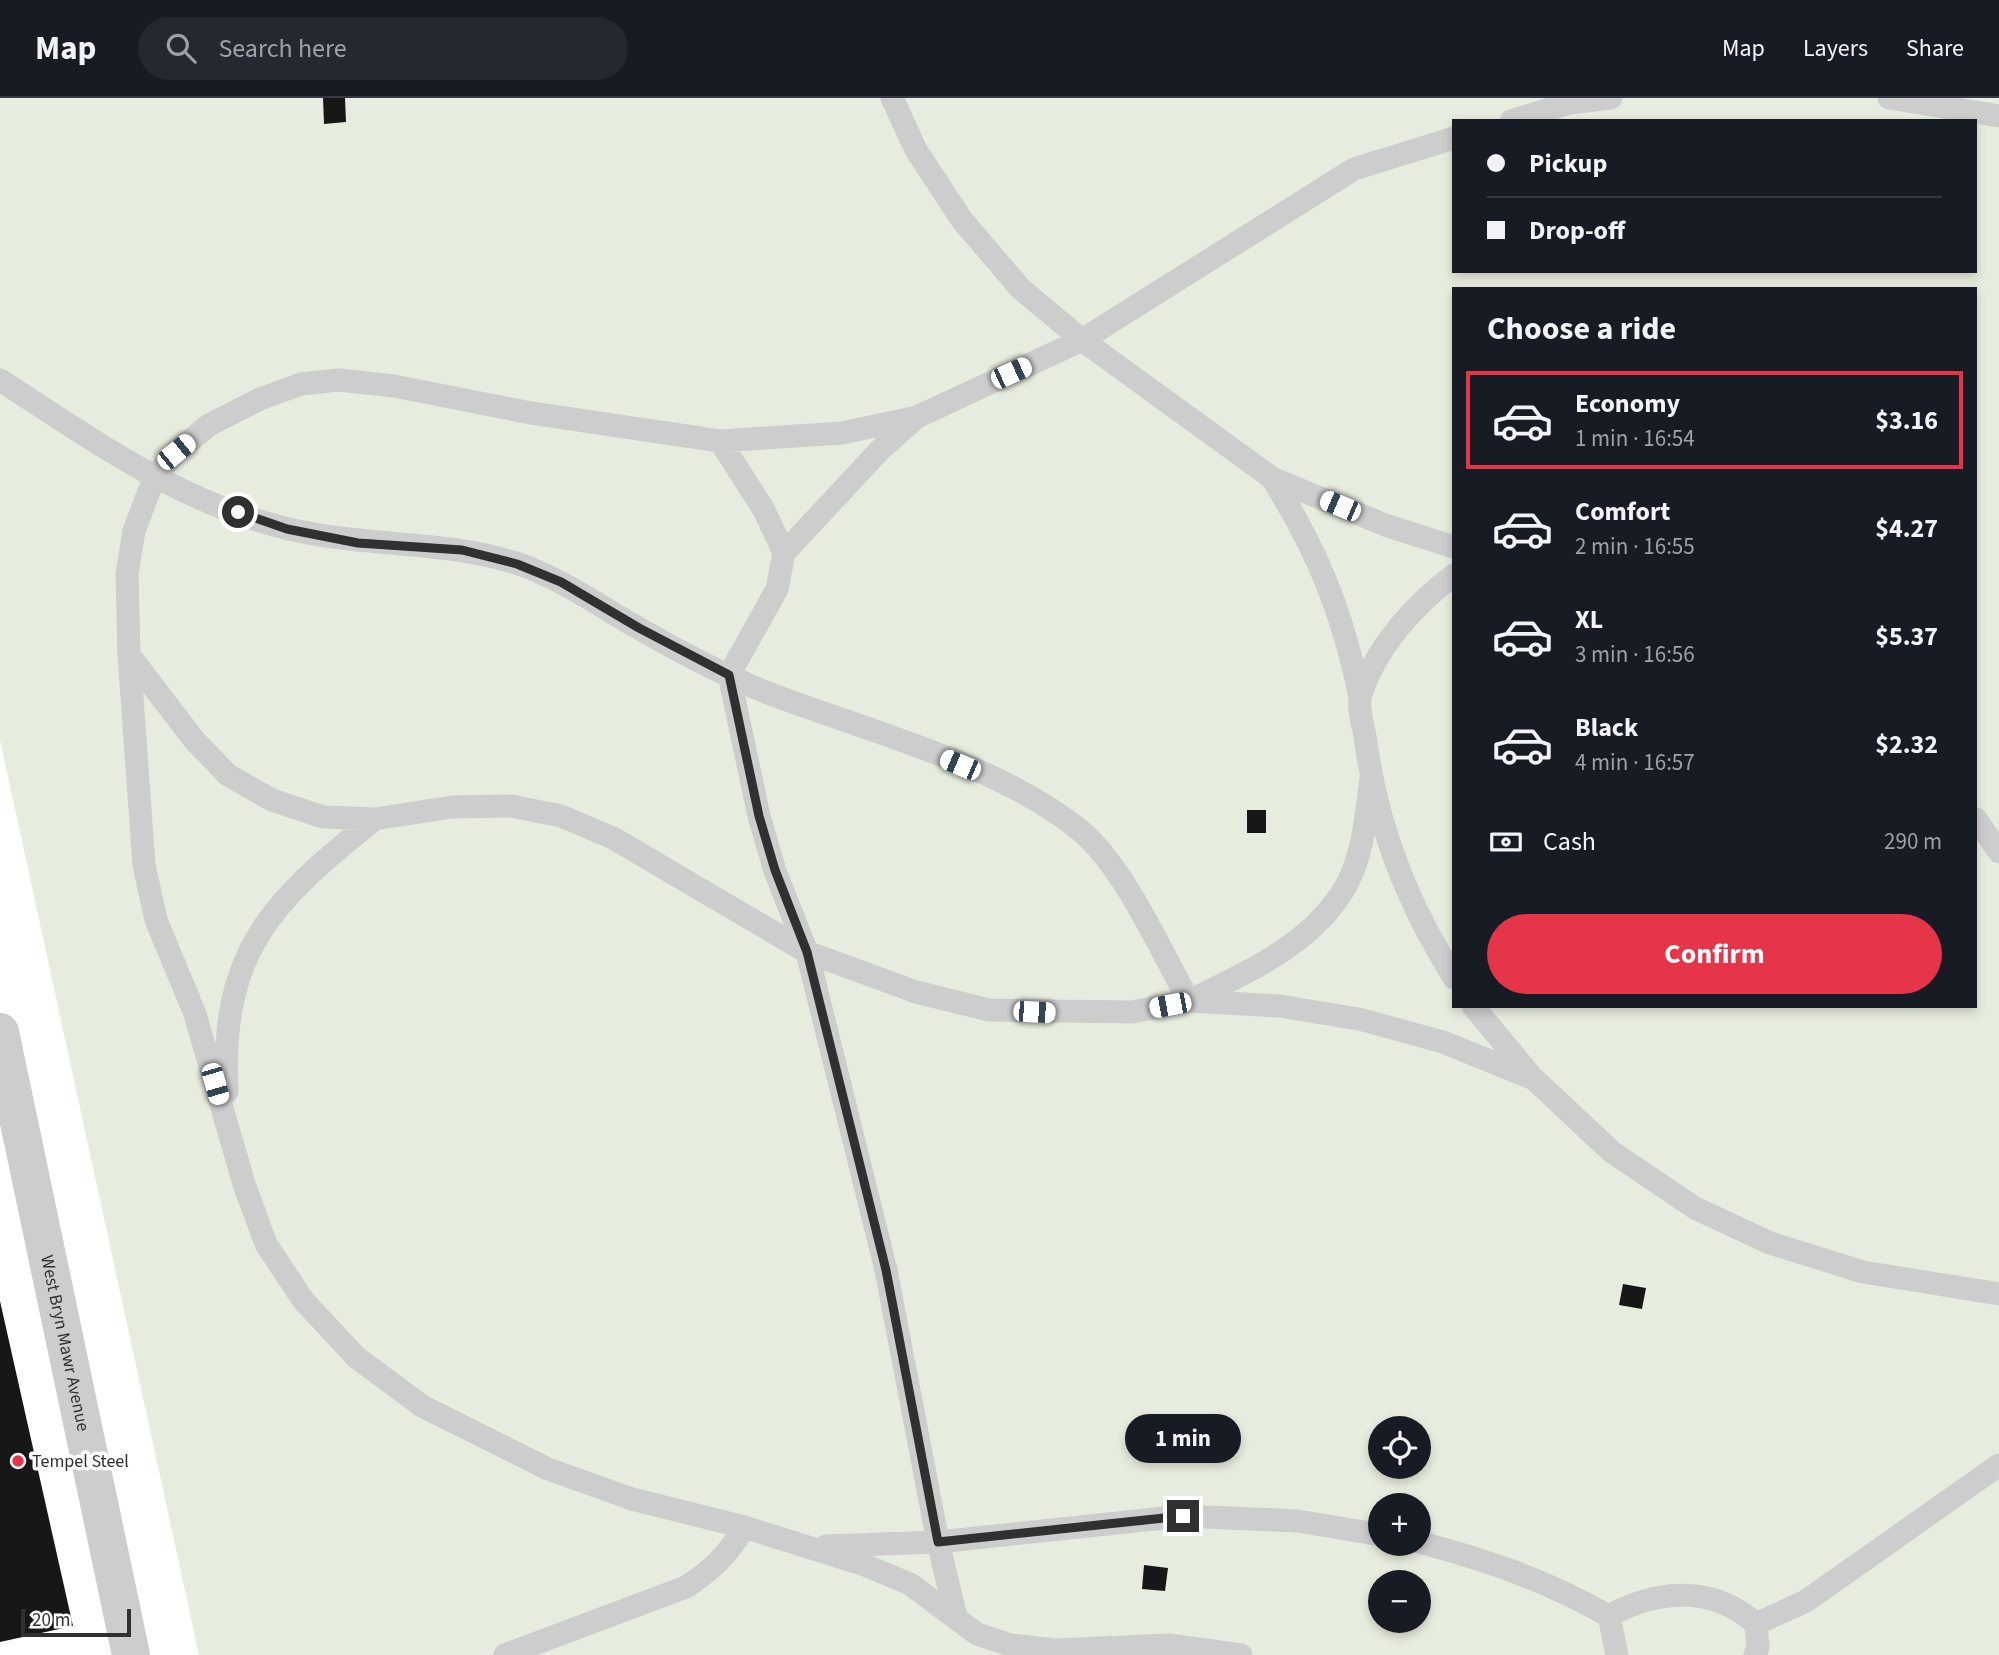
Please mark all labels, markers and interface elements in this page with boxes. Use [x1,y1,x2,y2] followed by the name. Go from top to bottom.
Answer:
[138,17,628,80] search box
[35,25,96,72] text: Map
[162,29,200,67] icon: search
[218,30,347,67] text: Search here
[1722,31,1765,66] text: Map
[1803,31,1868,66] text: Layers
[1906,31,1964,66] text: Share
[1529,145,1607,182] text: Pickup
[1529,212,1625,249] text: Drop-off
[1487,306,1676,352] text: Choose a ride
[988,355,1035,391] car
[1575,385,1680,422] text: Economy
[1491,389,1554,452] icon: car
[1875,402,1938,439] text: $3.16
[1575,422,1695,455] text: 1 min · 16:54
[154,431,199,473] car
[1317,488,1364,524] car
[1575,493,1670,530] text: Comfort
[222,496,254,528] route start
[1491,497,1554,560] icon: car
[1875,510,1938,547] text: $4.27
[1575,530,1695,563] text: 2 min · 16:55
[1575,601,1603,638] text: XL
[1491,605,1554,668] icon: car
[1875,618,1938,655] text: $5.37
[1575,638,1695,671] text: 3 min · 16:56
[1575,709,1638,746] text: Black
[1491,713,1554,776] icon: car
[1875,726,1938,763] text: $2.32
[1575,746,1695,779] text: 4 min · 16:57
[937,747,984,783] car
[1487,823,1525,861] icon: cash
[1543,823,1596,860] text: Cash
[1884,825,1942,858] text: 290 m
[1487,914,1942,994] button: Confirm
[1148,991,1193,1019] car
[1013,1000,1056,1024] car
[200,1061,231,1107] car
[35,1253,96,1434] street label: West Bryn Mawr Avenue
[1125,1414,1241,1464] callout: 1 min
[1368,1416,1431,1633] map controls
[1368,1416,1431,1479] button: locate
[1155,1422,1211,1455] text: 1 min
[32,1449,129,1474] place label: Tempel Steel
[10,1453,26,1469] marker: Tempel Steel
[1368,1493,1431,1556] button: +
[1167,1500,1199,1532] route end
[1368,1570,1431,1633] button: −
[21,1606,131,1638] scale bar
[32,1607,70,1634] text: 20 m

